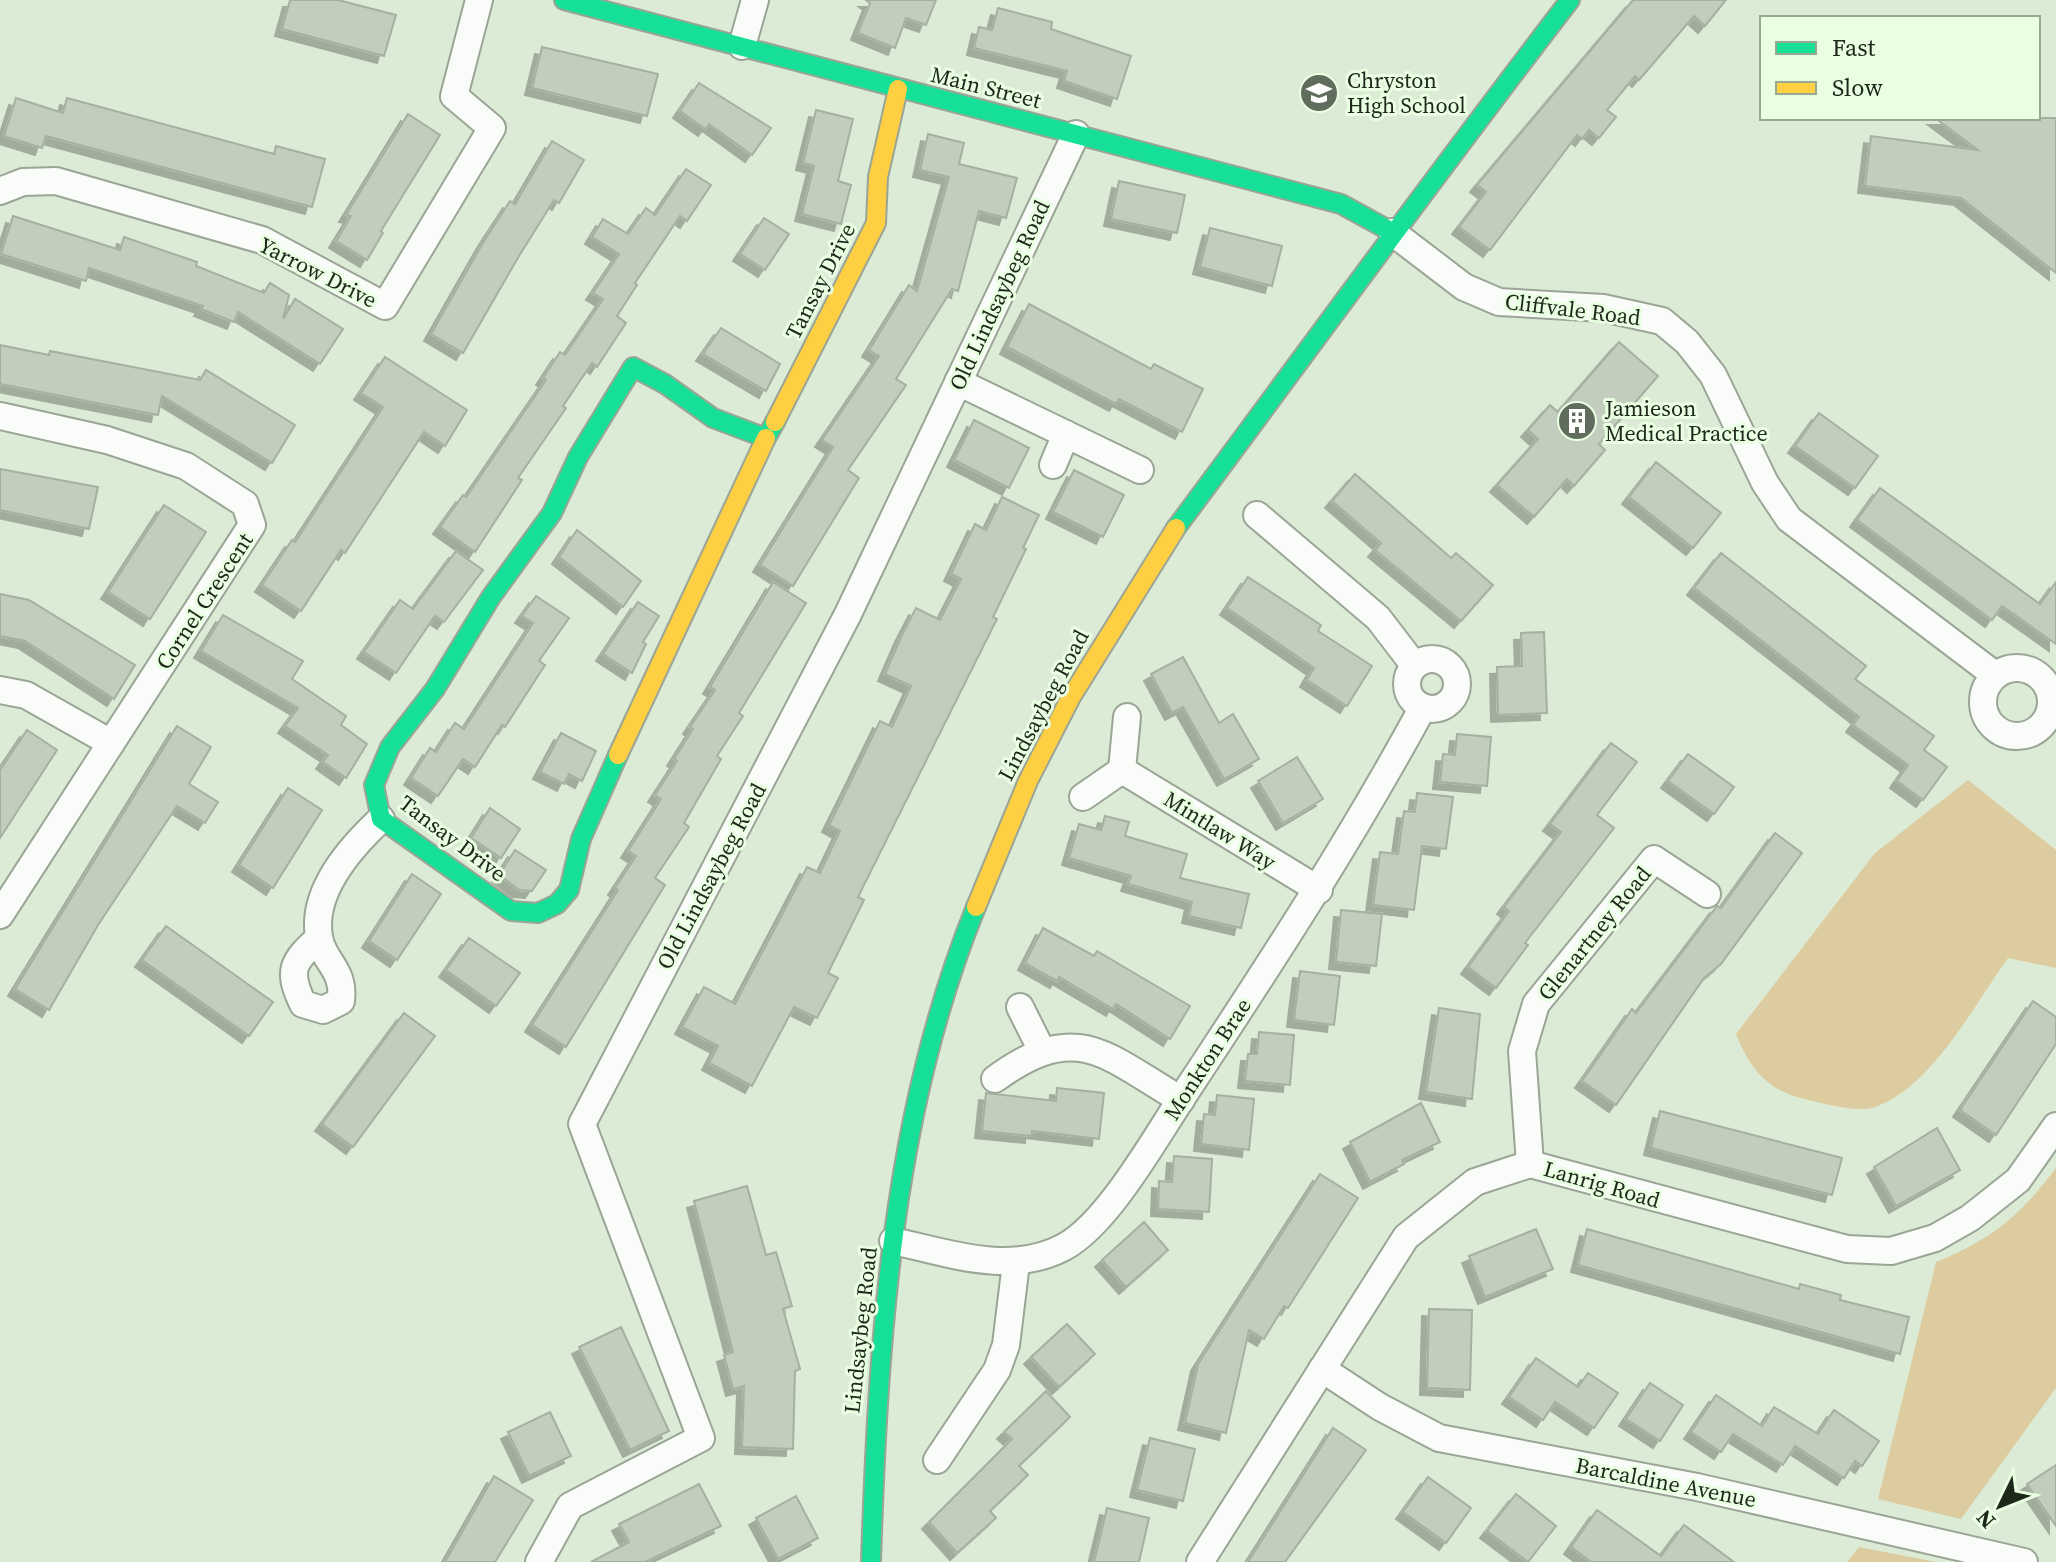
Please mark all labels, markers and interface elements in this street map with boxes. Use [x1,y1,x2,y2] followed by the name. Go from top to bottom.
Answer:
[1760,16,2040,120] legend
[1832,31,1876,64] text: Fast
[928,59,1045,115] street label: Main Street
[1347,65,1466,120] place label: Chryston High School
[1832,71,1883,104] text: Slow
[1298,72,1340,114] school or university icon: Chryston High School
[942,194,1057,395] street label: Old Lindsaybeg Road
[778,218,862,344] street label: Tansay Drive
[254,229,382,315] street label: Yarrow Drive
[1503,286,1643,332] street label: Cliffvale Road
[1604,393,1768,448] place label: Jamieson Medical Practice
[1556,400,1598,442] building icon: Jamieson Medical Practice
[149,526,260,675] street label: Cornel Crescent
[991,624,1096,786] street label: Lindsaybeg Road
[649,777,773,974] street label: Old Lindsaybeg Road
[1158,784,1282,877] street label: Mintlaw Way
[393,788,513,888] street label: Tansay Drive
[1531,859,1658,1006] street label: Glenartney Road
[1156,992,1258,1126] street label: Monkton Brae
[1540,1153,1664,1215] street label: Lanrig Road
[836,1245,884,1415] street label: Lindsaybeg Road
[1573,1450,1759,1514] street label: Barcaldine Avenue
[1960,1466,2040,1546] north arrow
[1969,1504,2002,1536] text: N

